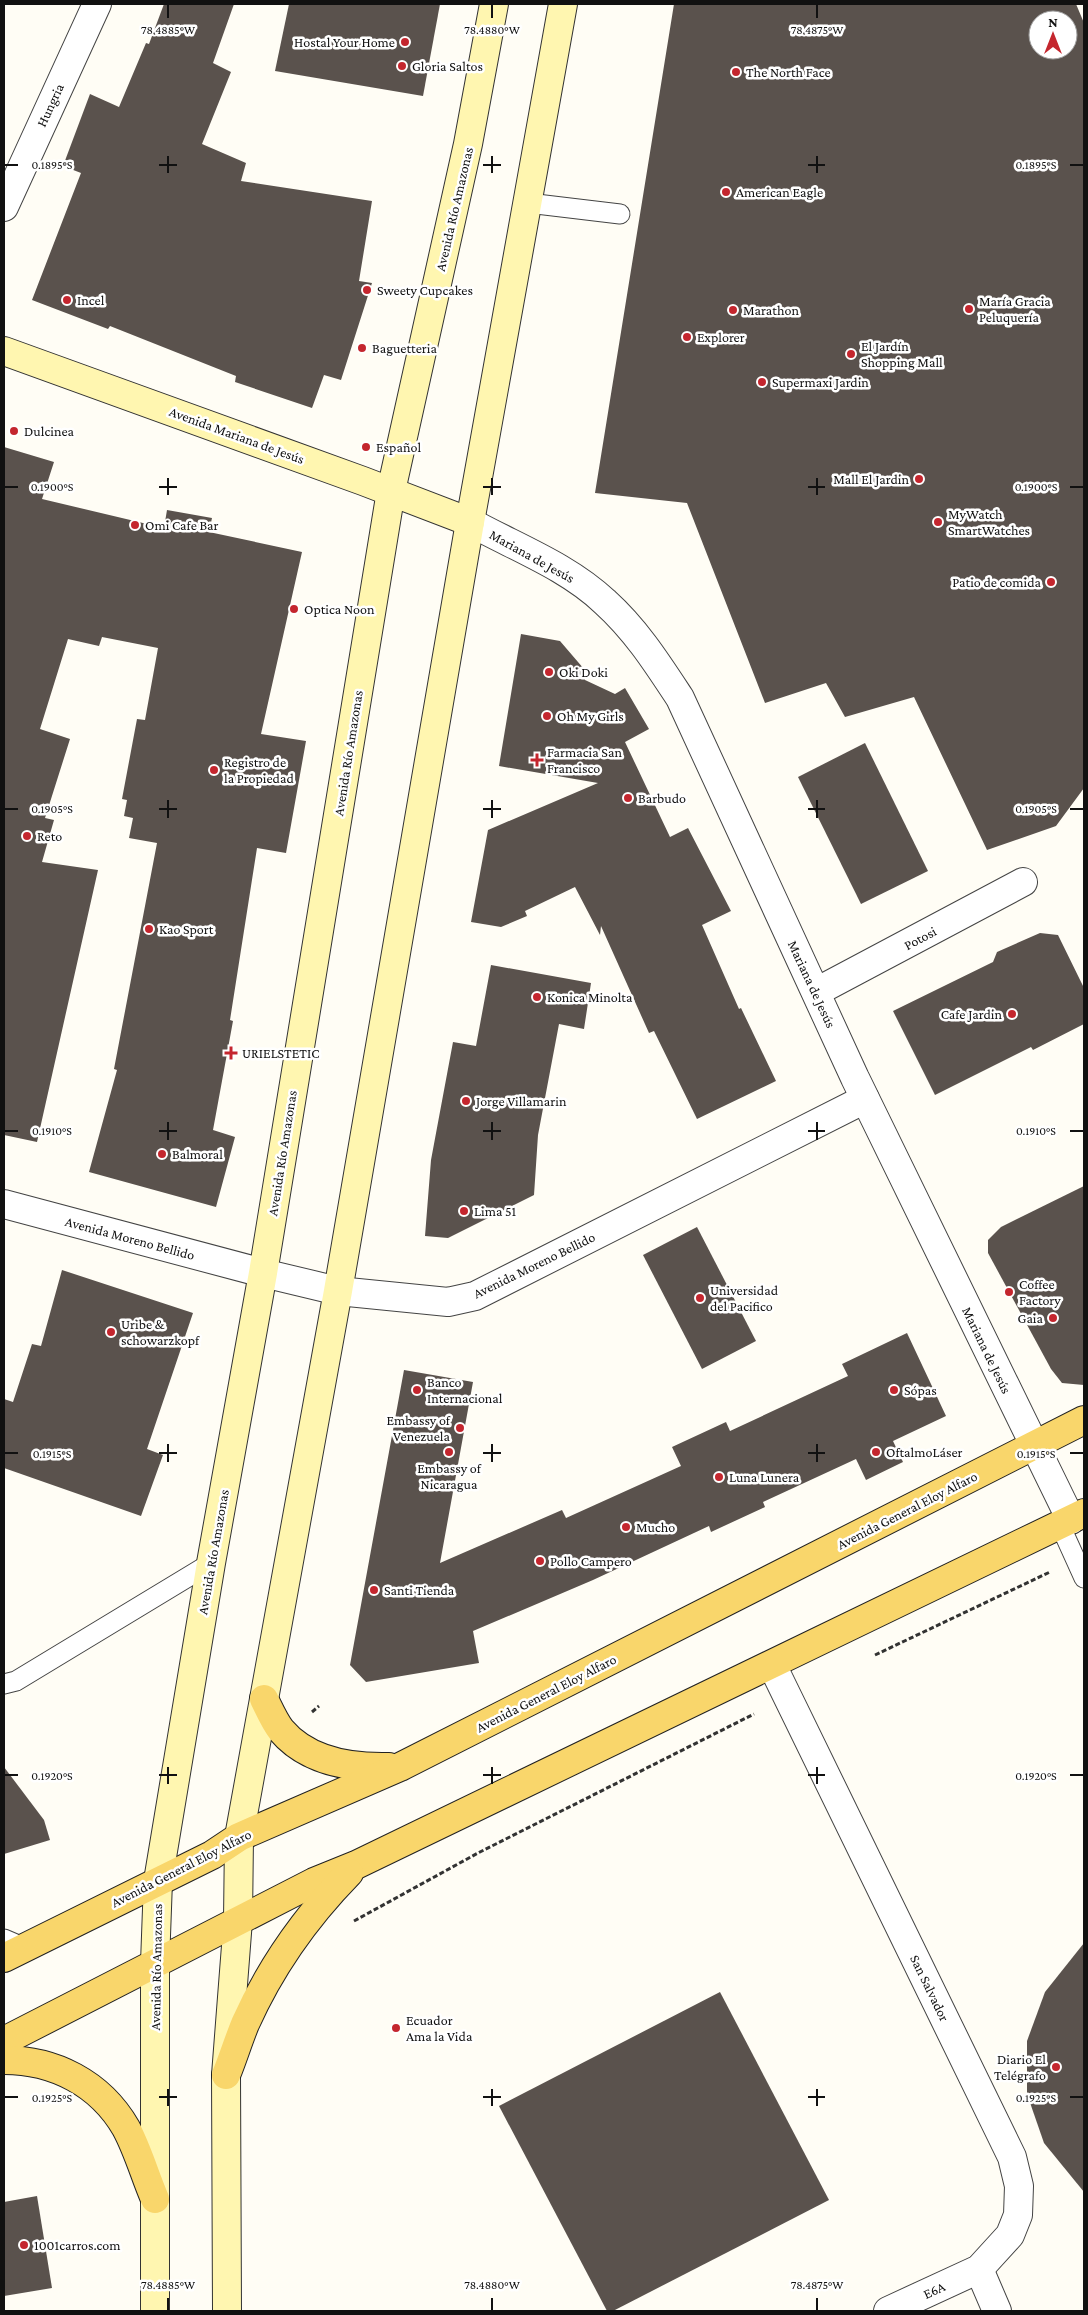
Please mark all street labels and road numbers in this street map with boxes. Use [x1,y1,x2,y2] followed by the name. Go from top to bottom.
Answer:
[33,80,67,129] street label: Hungria
[432,145,476,273] street label: Avenida Río Amazonas
[167,403,307,467] street label: Avenida Mariana de Jesús
[487,526,577,586] street label: Mariana de Jesús
[330,689,366,817] street label: Avenida Río Amazonas
[901,923,939,953] street label: Potosi
[785,938,839,1030] street label: Mariana de Jesús
[264,1089,300,1217] street label: Avenida Río Amazonas
[63,1213,197,1263] street label: Avenida Moreno Bellido
[471,1229,598,1301] street label: Avenida Moreno Bellido
[959,1304,1015,1396] street label: Mariana de Jesús
[834,1468,980,1552] street label: Avenida General Eloy Alfaro
[194,1488,232,1616] street label: Avenida Río Amazonas
[473,1651,619,1735] street label: Avenida General Eloy Alfaro
[108,1826,254,1910] street label: Avenida General Eloy Alfaro
[147,1903,165,2031] street label: Avenida Río Amazonas
[907,1952,953,2024] street label: San Salvador
[920,2278,948,2302] street label: E6A

